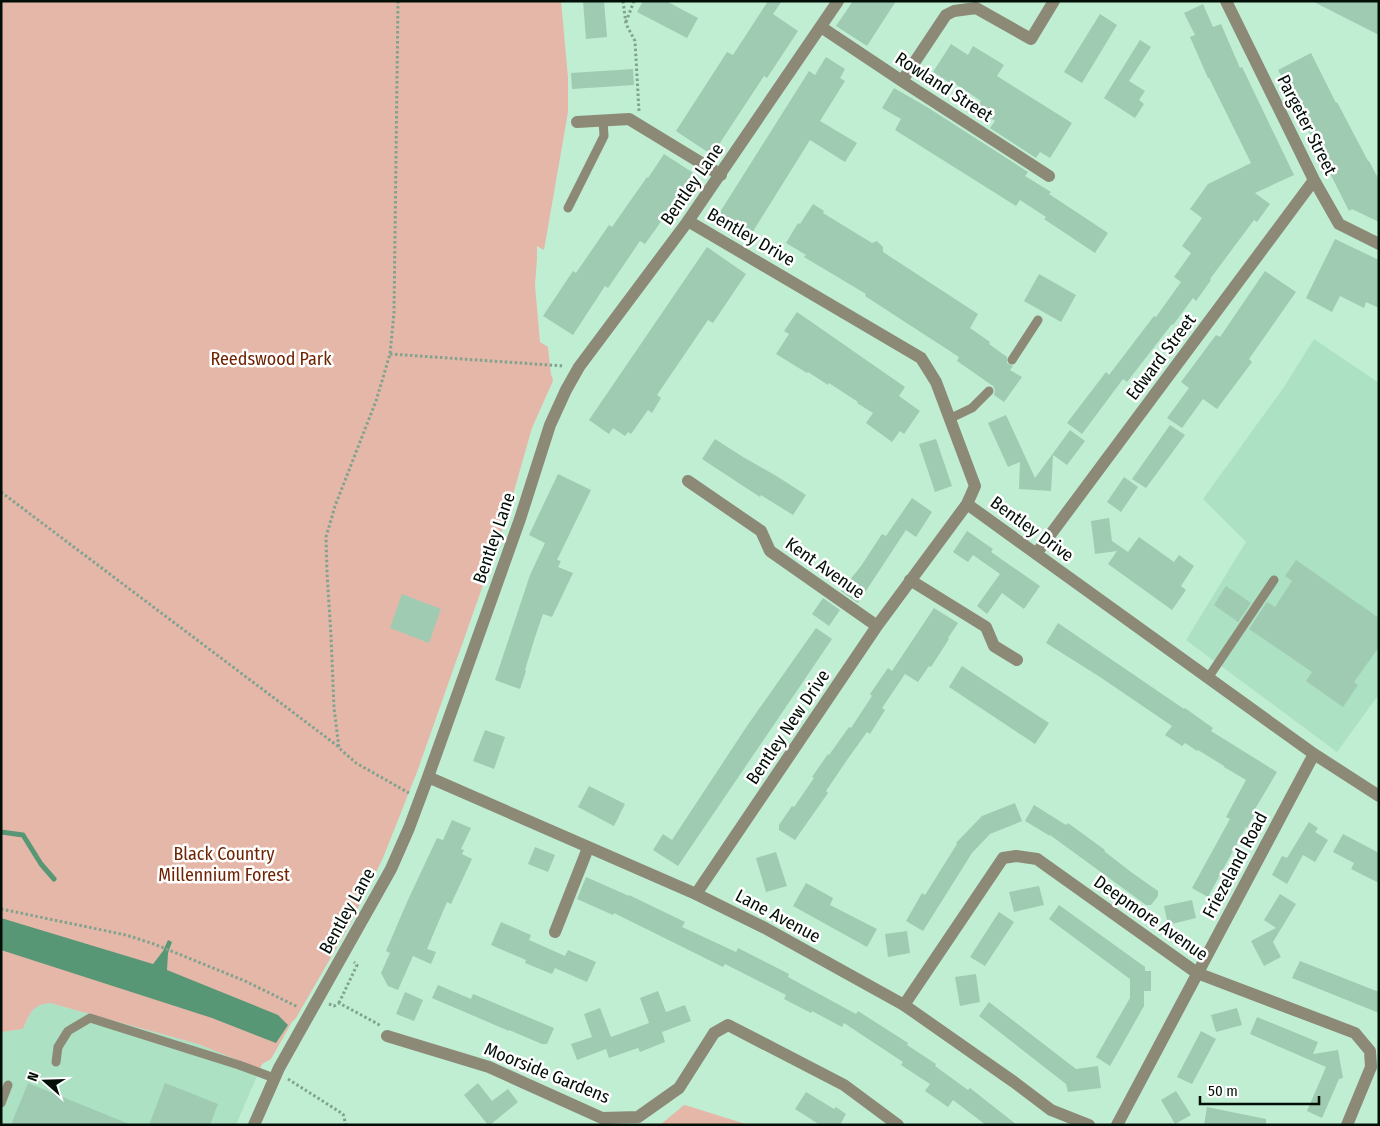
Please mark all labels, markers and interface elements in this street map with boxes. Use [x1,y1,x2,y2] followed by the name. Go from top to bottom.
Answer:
[891,47,997,127] street label: Rowland Street
[1272,71,1342,179] street label: Pargeter Street
[656,139,728,229] street label: Bentley Lane
[703,203,799,271] street label: Bentley Drive
[1122,310,1201,404] street label: Edward Street
[210,348,332,370] park label: Reedswood Park
[468,490,520,586] street label: Bentley Lane
[986,491,1078,567] street label: Bentley Drive
[781,533,869,603] street label: Kent Avenue
[742,665,835,789] street label: Bentley New Drive
[1198,808,1272,922] street label: Friezeland Road
[158,843,290,886] park label: Black Country Millennium Forest
[314,864,380,958] street label: Bentley Lane
[1090,871,1212,966] street label: Deepmore Avenue
[732,884,824,948] street label: Lane Avenue
[481,1038,613,1108] street label: Moorside Gardens
[20,1056,70,1106] north arrow
[24,1070,43,1084] text: N
[1200,1074,1319,1106] scale bar
[1208,1082,1238,1100] text: 50 m

